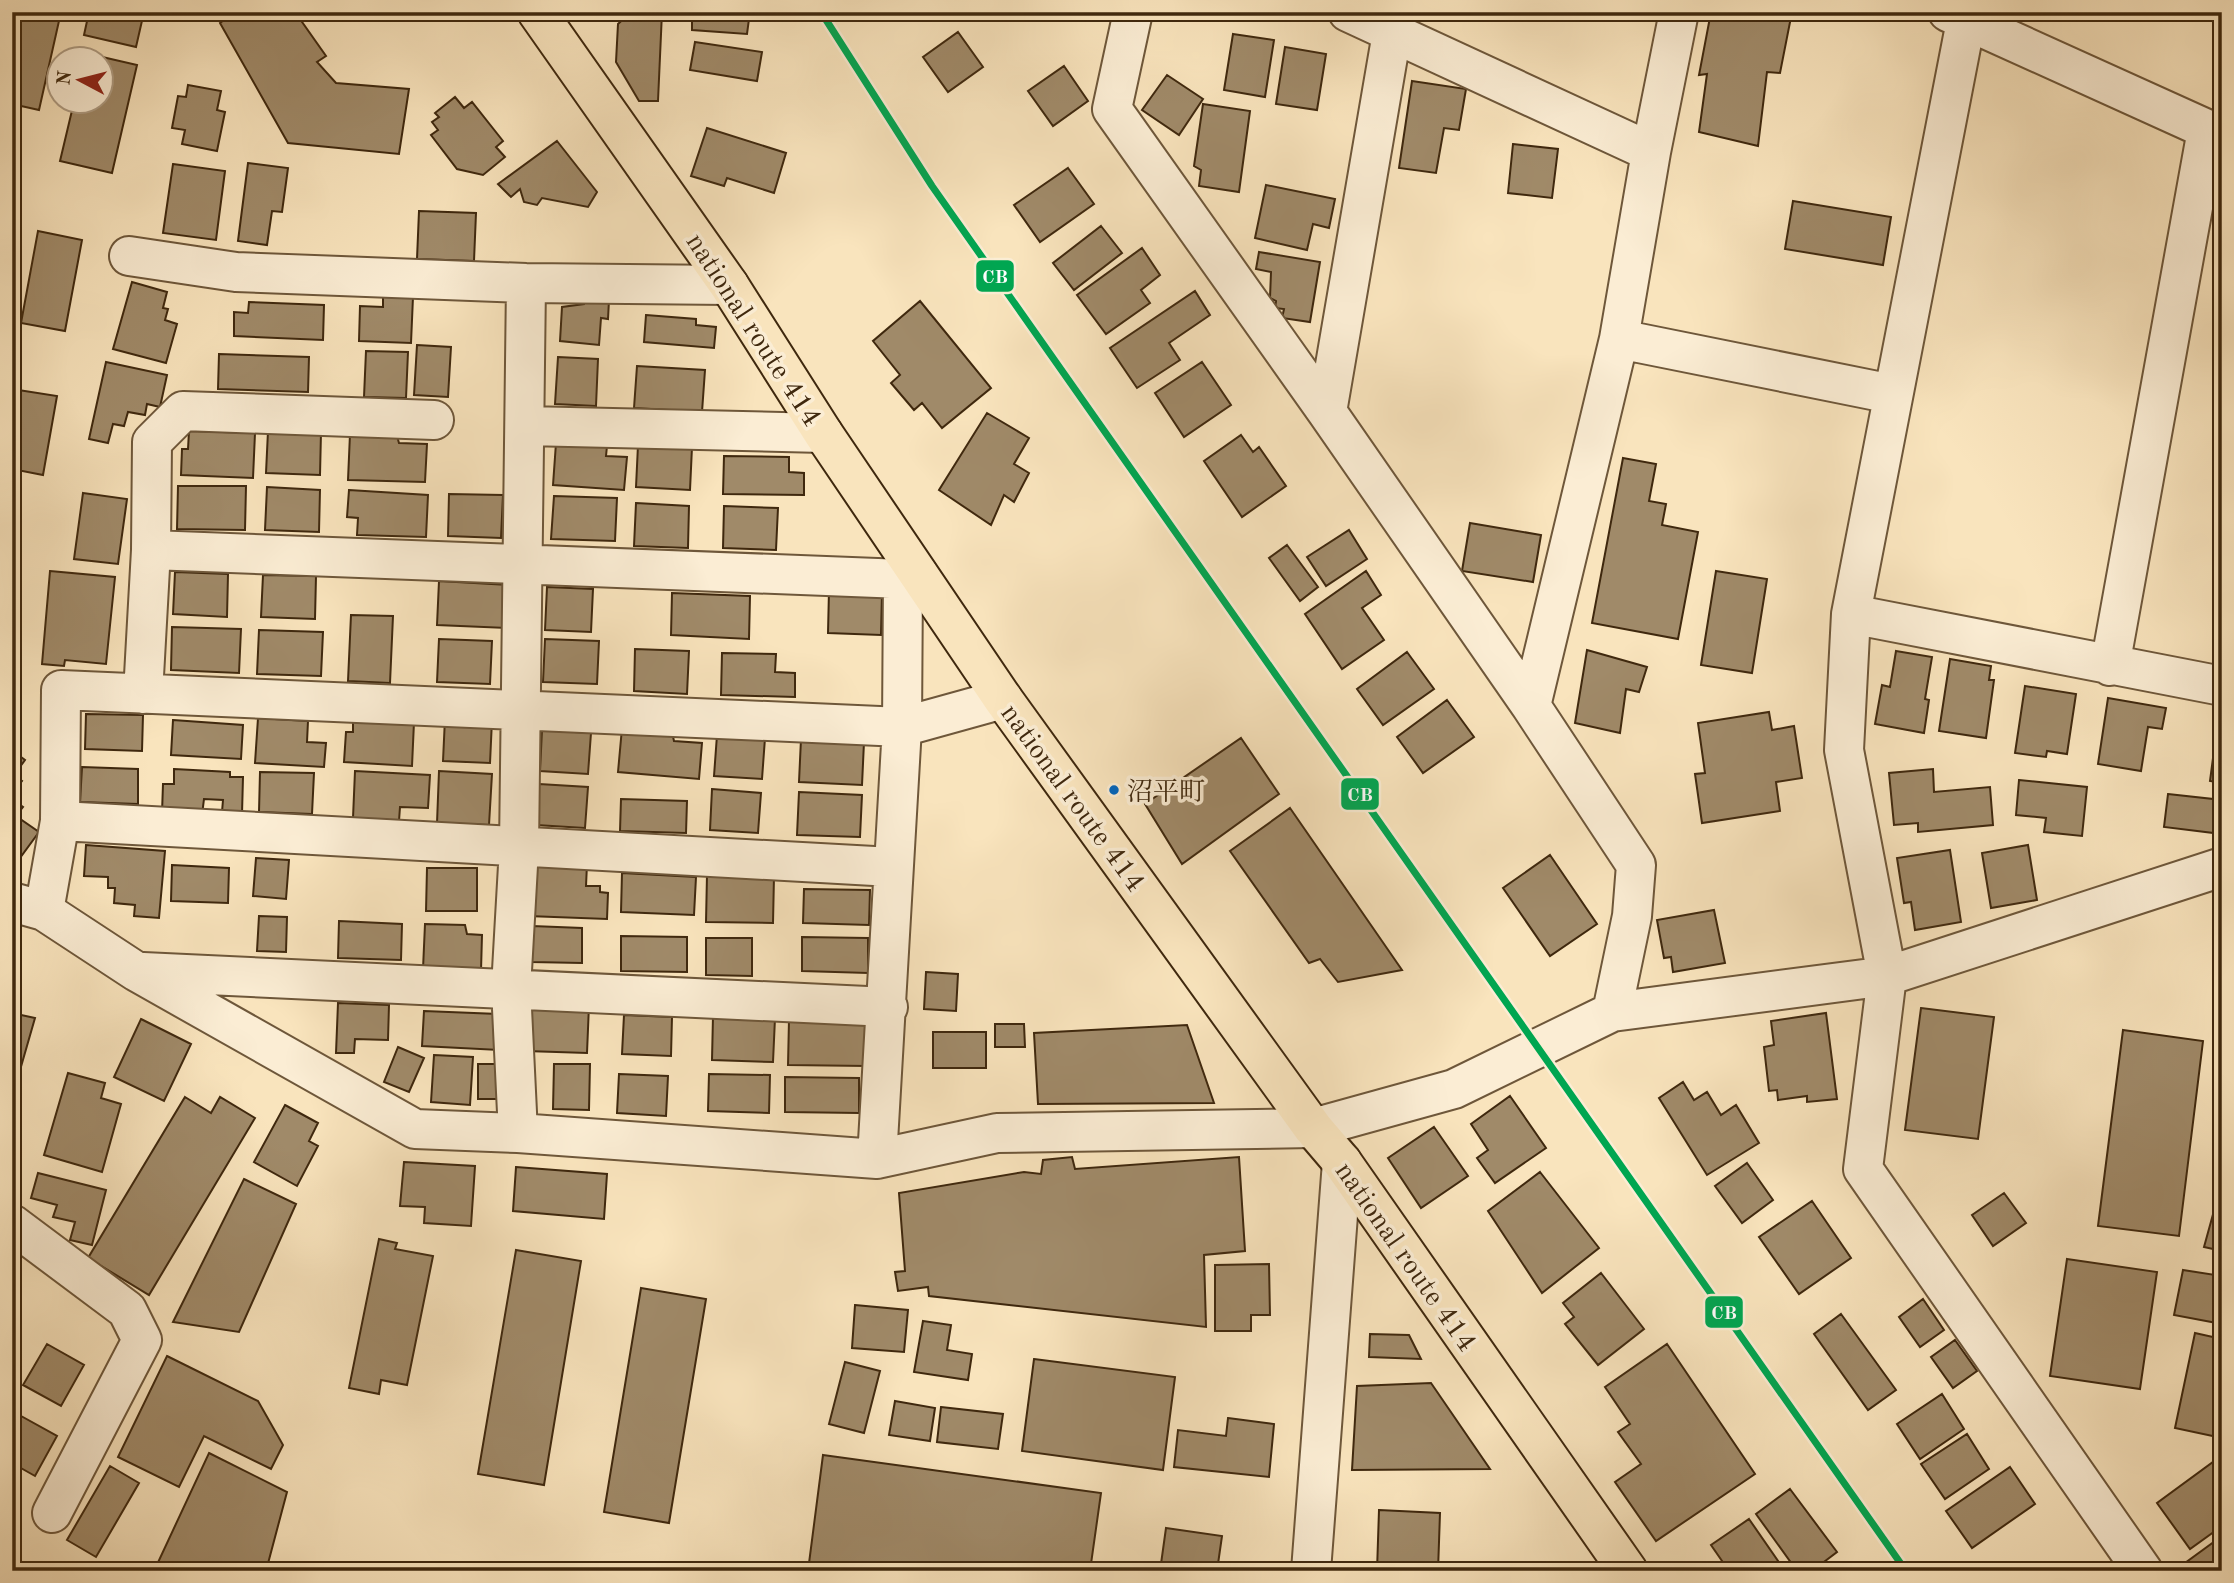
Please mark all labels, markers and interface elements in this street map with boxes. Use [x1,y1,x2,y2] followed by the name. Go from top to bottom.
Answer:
[46,46,116,116] north arrow
[55,69,76,87] text: N
[680,229,825,432] street label: national route 414
[975,259,1015,293] line badge: CB
[982,269,1008,288] text: CB
[994,700,1149,898] street label: national route 414
[1340,777,1380,811] line badge: CB
[1127,778,1205,806] place label: 沼平町
[1107,783,1121,797] marker: 沼平町
[1347,787,1373,806] text: CB
[1329,1158,1480,1358] street label: national route 414
[1704,1295,1744,1329] line badge: CB
[1711,1305,1737,1324] text: CB

